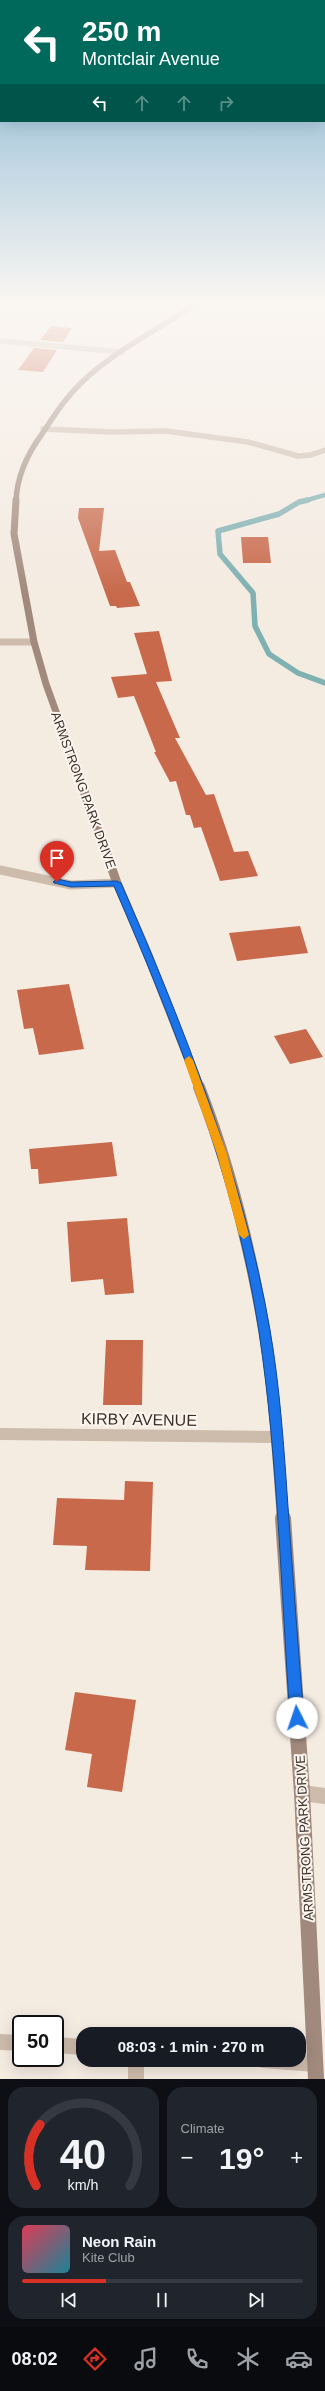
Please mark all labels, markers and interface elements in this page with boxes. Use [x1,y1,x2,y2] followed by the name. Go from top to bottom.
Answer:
[16,16,68,68] icon: left
[82,16,161,47] text: 250 m
[82,49,220,69] text: Montclair Avenue
[89,92,111,114] icon: left
[131,92,153,114] icon: ahead
[173,92,195,114] icon: ahead
[215,92,237,114] icon: right
[48,710,119,871] street label: ARMSTRONG PARK DRIVE
[40,841,74,882] pin
[46,847,68,869] icon: arrive
[81,1410,197,1429] street label: KIRBY AVENUE
[276,1697,318,1739] position arrow
[293,1754,316,1921] street label: ARMSTRONG PARK DRIVE
[12,2015,64,2067] speed limit sign: 50
[118,2038,264,2055] text: 08:03 · 1 min · 270 m
[181,2121,225,2136] text: Climate
[60,2130,106,2177] text: 40
[219,2142,264,2175] text: 19°
[181,2145,193,2170] text: −
[290,2145,303,2170] text: +
[68,2176,99,2192] text: km/h
[82,2233,156,2250] text: Neon Rain
[82,2250,135,2265] text: Kite Club
[58,2289,80,2311] icon: previous
[151,2289,173,2311] icon: pause
[245,2289,267,2311] icon: next
[81,2345,109,2373] icon: directions
[132,2345,160,2373] icon: music
[183,2345,211,2373] icon: phone
[234,2345,262,2373] icon: climate
[285,2345,313,2373] icon: car
[12,2349,58,2369] text: 08:02

